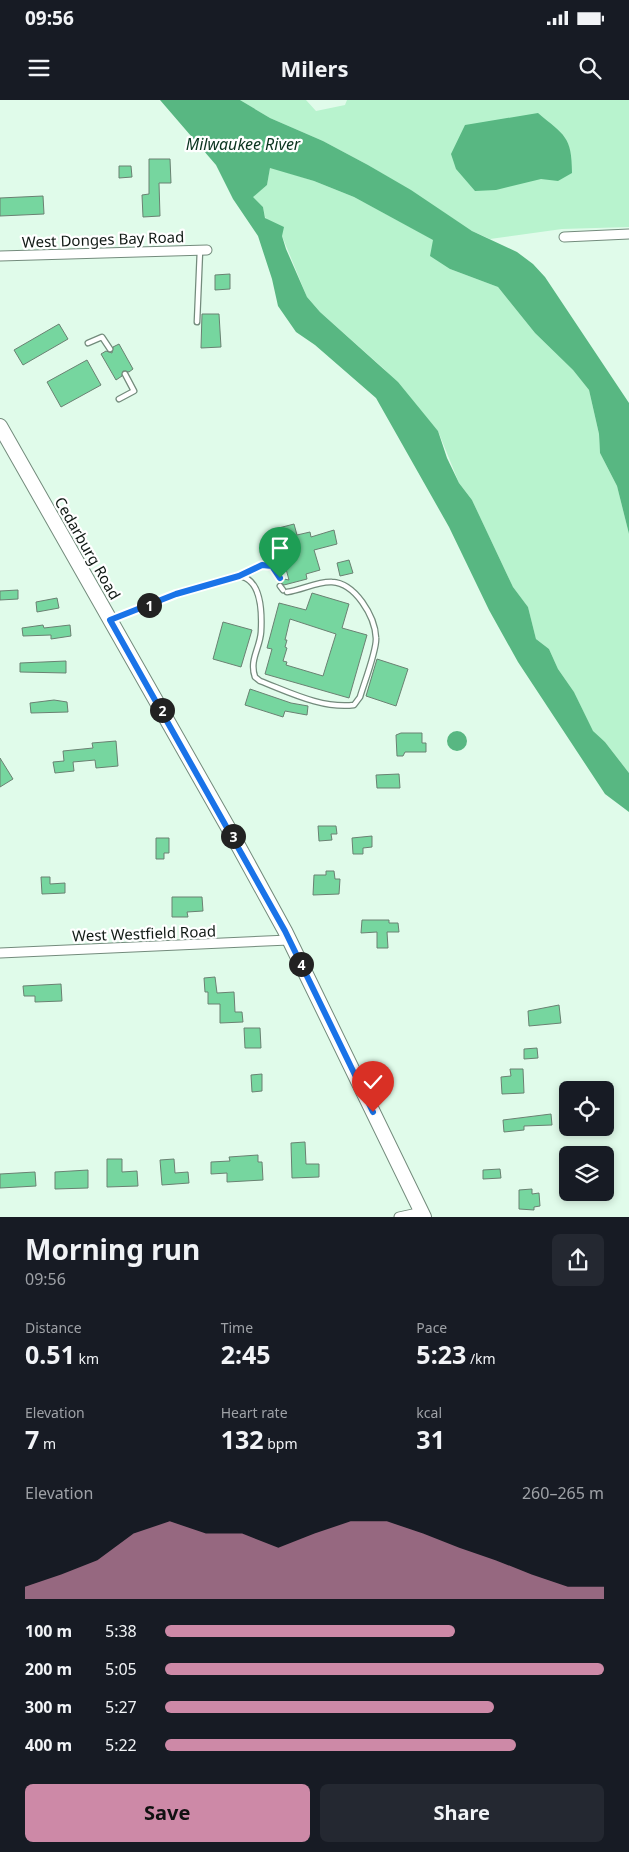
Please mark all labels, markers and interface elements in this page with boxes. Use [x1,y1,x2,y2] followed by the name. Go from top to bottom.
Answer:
[25,5,74,31] text: 09:56
[281,53,348,83] text: Milers
[25,54,53,82] icon: menu
[576,54,604,82] icon: search
[186,133,301,155] water label: Milwaukee River
[21,226,185,252] street label: West Donges Bay Road
[50,493,126,603] street label: Cedarburg Road
[259,527,301,578] pin
[266,534,294,562] icon: arrive
[136,592,162,618] pin: 1
[145,596,154,615] text: 1
[150,698,174,722] pin: 2
[158,701,167,720] text: 2
[220,824,246,848] pin: 3
[229,827,238,846] text: 3
[72,920,216,946] street label: West Westfield Road
[288,952,314,976] pin: 4
[297,955,306,974] text: 4
[352,1061,394,1112] pin
[359,1068,387,1096] icon: check
[559,1081,614,1201] map controls
[559,1081,614,1136] button: locate
[559,1146,614,1201] button: layers
[25,1230,200,1268] text: Morning run
[552,1234,604,1286] button: share
[25,1268,66,1290] text: 09:56
[25,1318,82,1337] text: Distance
[221,1318,253,1337] text: Time
[416,1318,447,1337] text: Pace
[25,1337,75,1371] text: 0.51
[221,1337,271,1371] text: 2:45
[416,1337,466,1371] text: 5:23
[75,1349,99,1368] text: km
[466,1349,496,1368] text: /km
[25,1403,85,1422] text: Elevation
[221,1403,288,1422] text: Heart rate
[416,1403,442,1422] text: kcal
[25,1422,39,1456] text: 7
[221,1422,264,1456] text: 132
[416,1422,445,1456] text: 31
[39,1434,56,1453] text: m
[264,1434,298,1453] text: bpm
[25,1482,93,1504] text: Elevation
[522,1482,604,1504] text: 260–265 m
[25,1620,72,1642] text: 100 m
[105,1620,137,1642] text: 5:38
[25,1658,72,1680] text: 200 m
[105,1658,137,1680] text: 5:05
[25,1696,72,1718] text: 300 m
[105,1696,137,1718] text: 5:27
[25,1734,72,1756] text: 400 m
[105,1734,137,1756] text: 5:22
[25,1784,310,1842] button: Save
[320,1784,604,1842] button: Share

